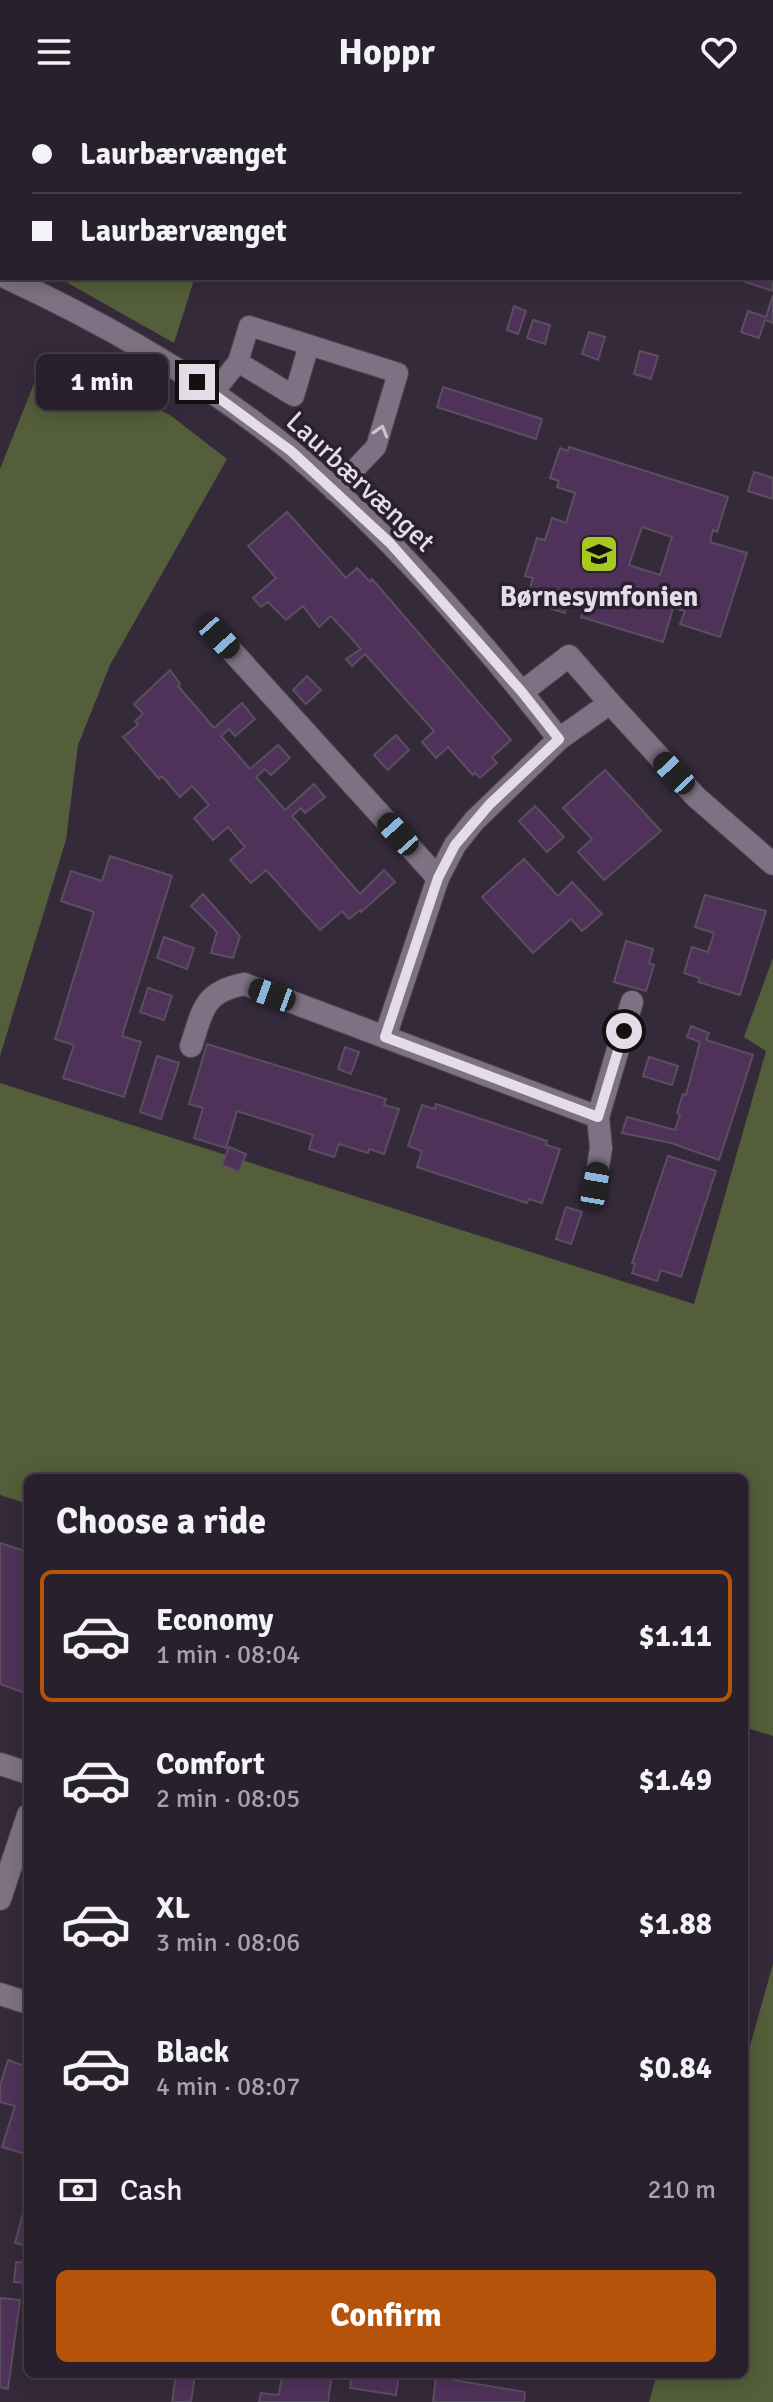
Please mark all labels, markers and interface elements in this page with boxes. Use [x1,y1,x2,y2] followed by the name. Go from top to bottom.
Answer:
[32,30,76,74] icon: menu
[338,30,435,75] text: Hoppr
[697,30,741,74] icon: heart
[80,136,287,173] text: Laurbærvænget
[80,213,287,250] text: Laurbærvænget
[37,354,169,410] callout: 1 min
[179,364,215,400] route end
[71,366,133,398] text: 1 min
[279,404,442,559] street label: Laurbærvænget
[372,424,388,438] one-way arrow
[578,533,620,575] school or university icon: Børnesymfonien
[500,580,698,614] place label: Børnesymfonien
[194,611,244,663] car
[649,747,699,799] car
[373,808,423,860] car
[245,976,299,1014] car
[606,1013,642,1049] route start
[579,1160,611,1212] car
[56,1499,266,1544] text: Choose a ride
[60,1600,132,1672] icon: car
[156,1602,273,1639] text: Economy
[639,1618,712,1655] text: $1.11
[156,1639,300,1671] text: 1 min · 08:04
[60,1744,132,1816] icon: car
[156,1746,265,1783] text: Comfort
[639,1762,712,1799] text: $1.49
[156,1783,300,1815] text: 2 min · 08:05
[60,1888,132,1960] icon: car
[156,1890,190,1927] text: XL
[639,1906,712,1943] text: $1.88
[156,1927,300,1959] text: 3 min · 08:06
[60,2032,132,2104] icon: car
[156,2034,229,2071] text: Black
[639,2050,712,2087] text: $0.84
[156,2071,300,2103] text: 4 min · 08:07
[56,2168,100,2212] icon: cash
[120,2172,183,2209] text: Cash
[647,2174,716,2206] text: 210 m
[56,2270,716,2362] button: Confirm

